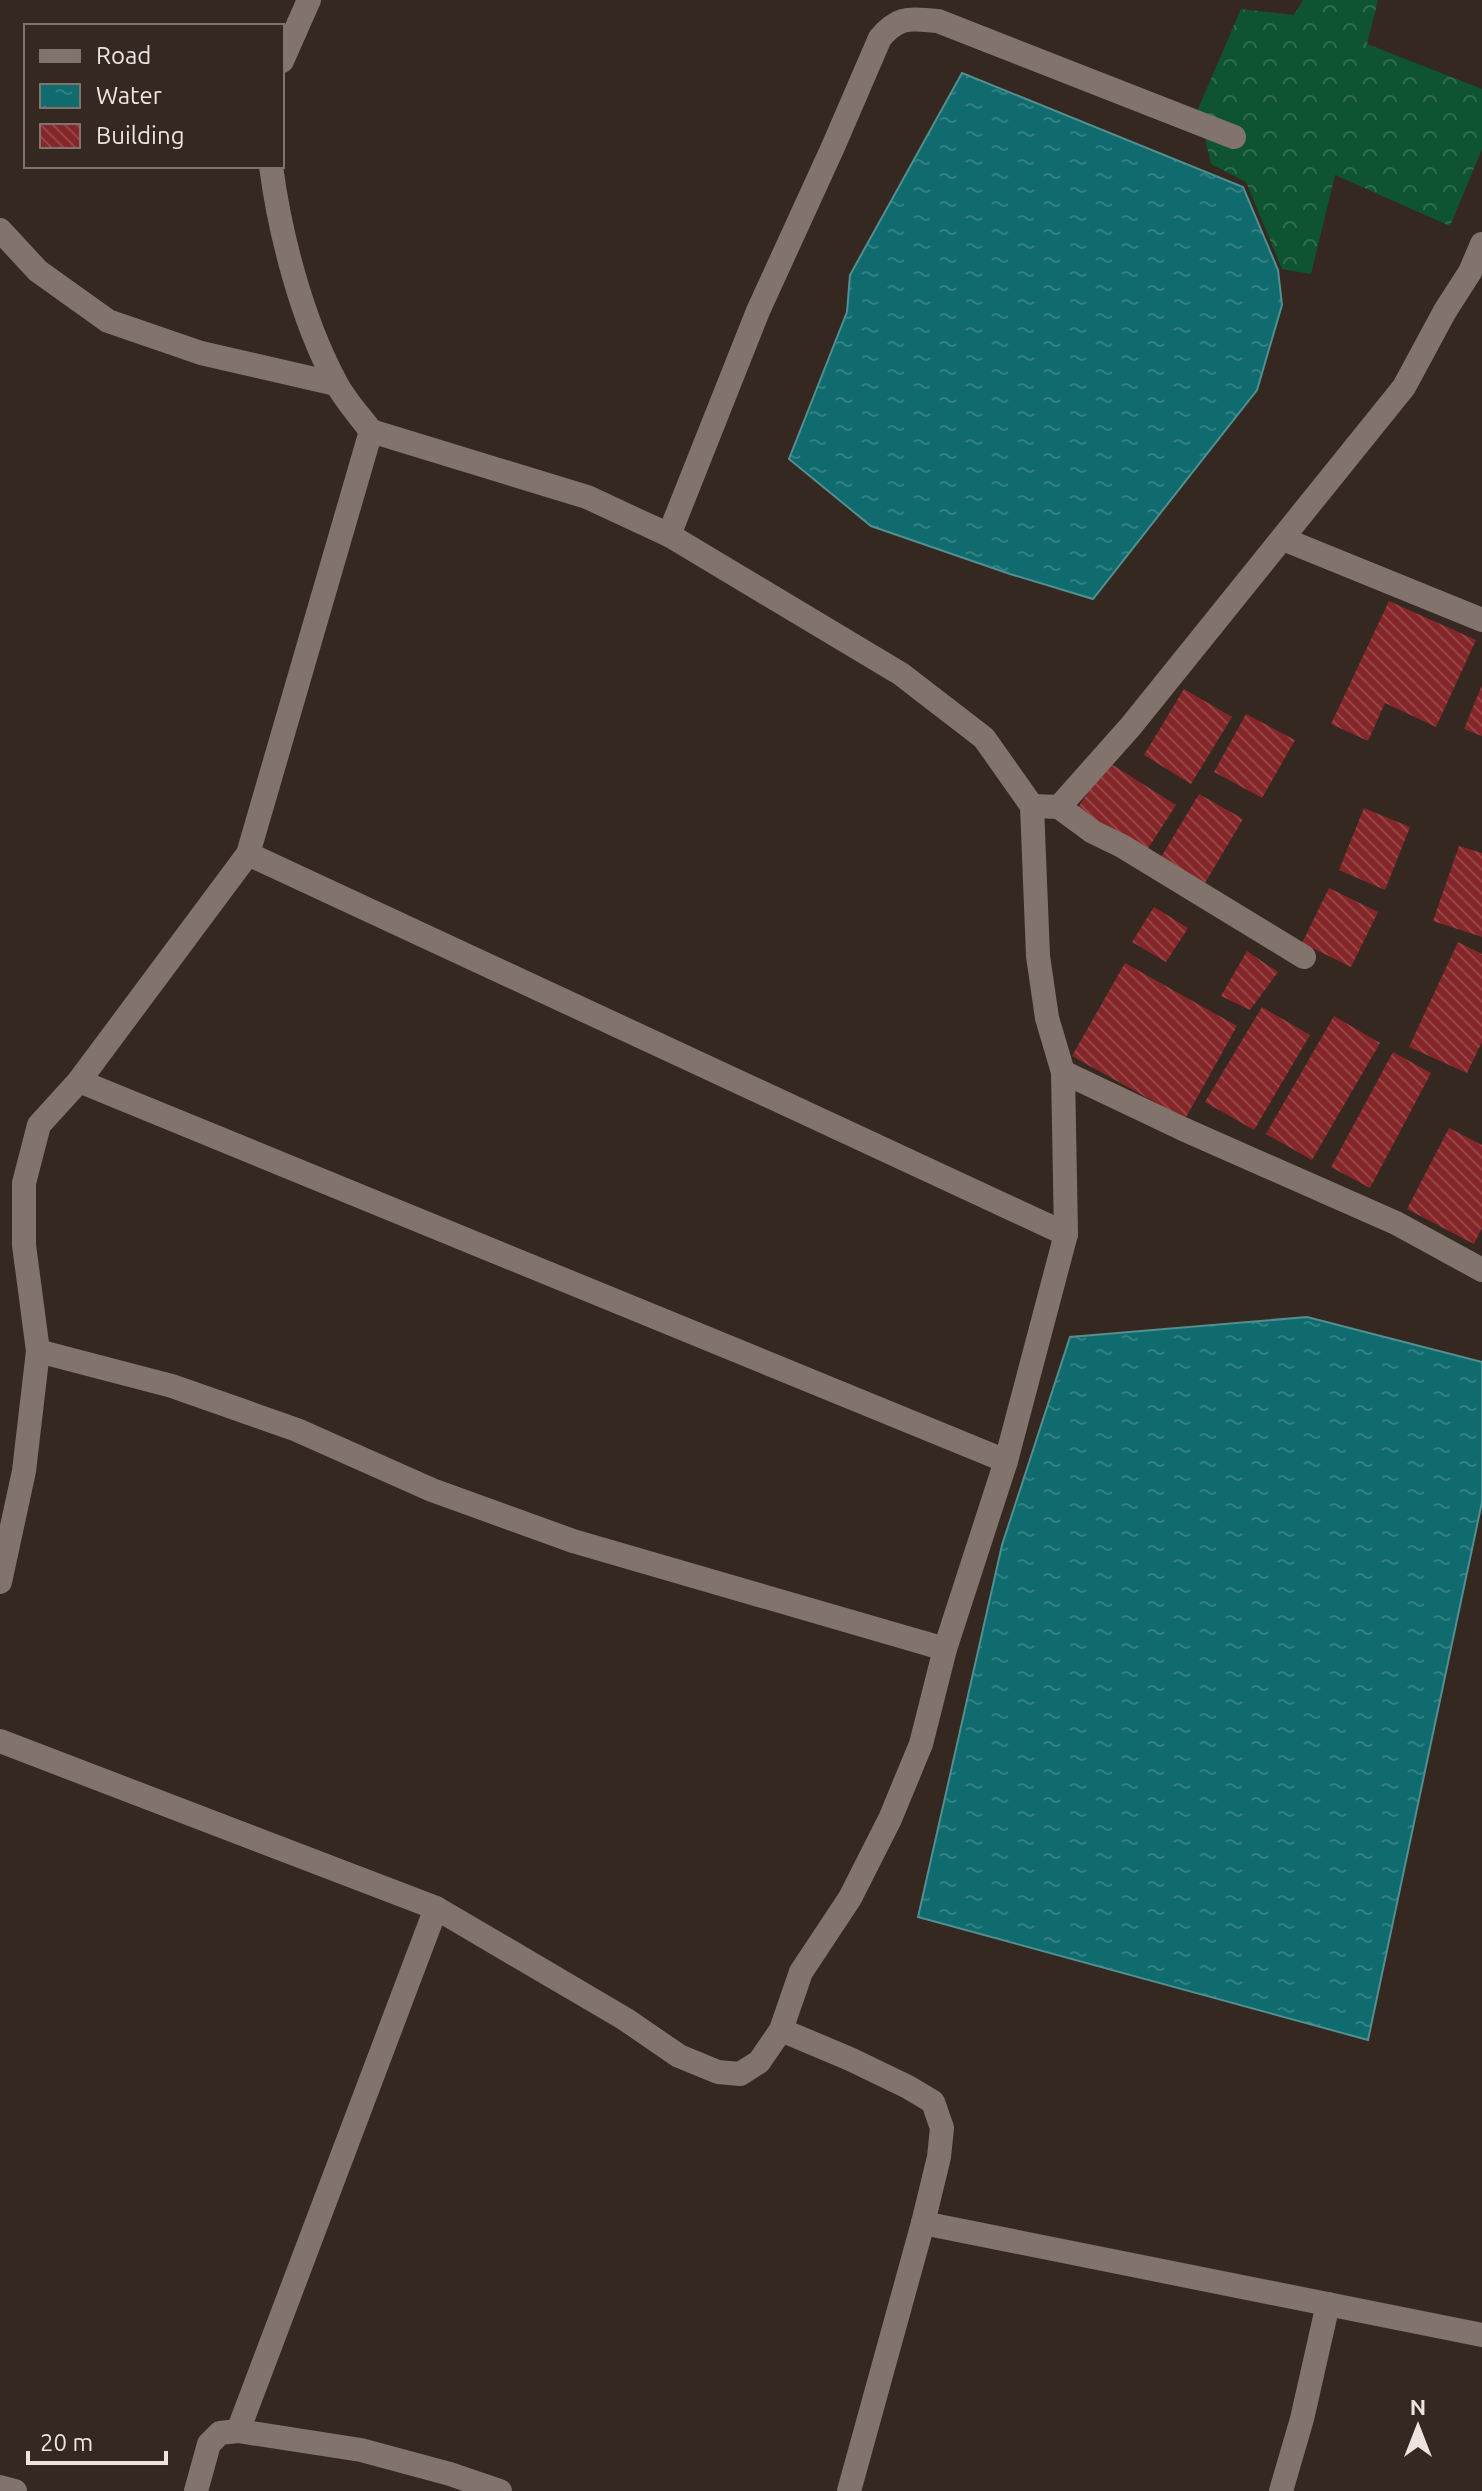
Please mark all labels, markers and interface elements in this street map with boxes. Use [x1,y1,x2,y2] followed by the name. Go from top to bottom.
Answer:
[24,24,284,168] legend
[96,42,151,69] text: Road
[96,82,162,109] text: Water
[96,122,184,149] text: Building
[1378,2387,1458,2467] north arrow
[1410,2394,1426,2419] text: N
[28,2415,166,2465] scale bar
[40,2429,93,2456] text: 20 m

